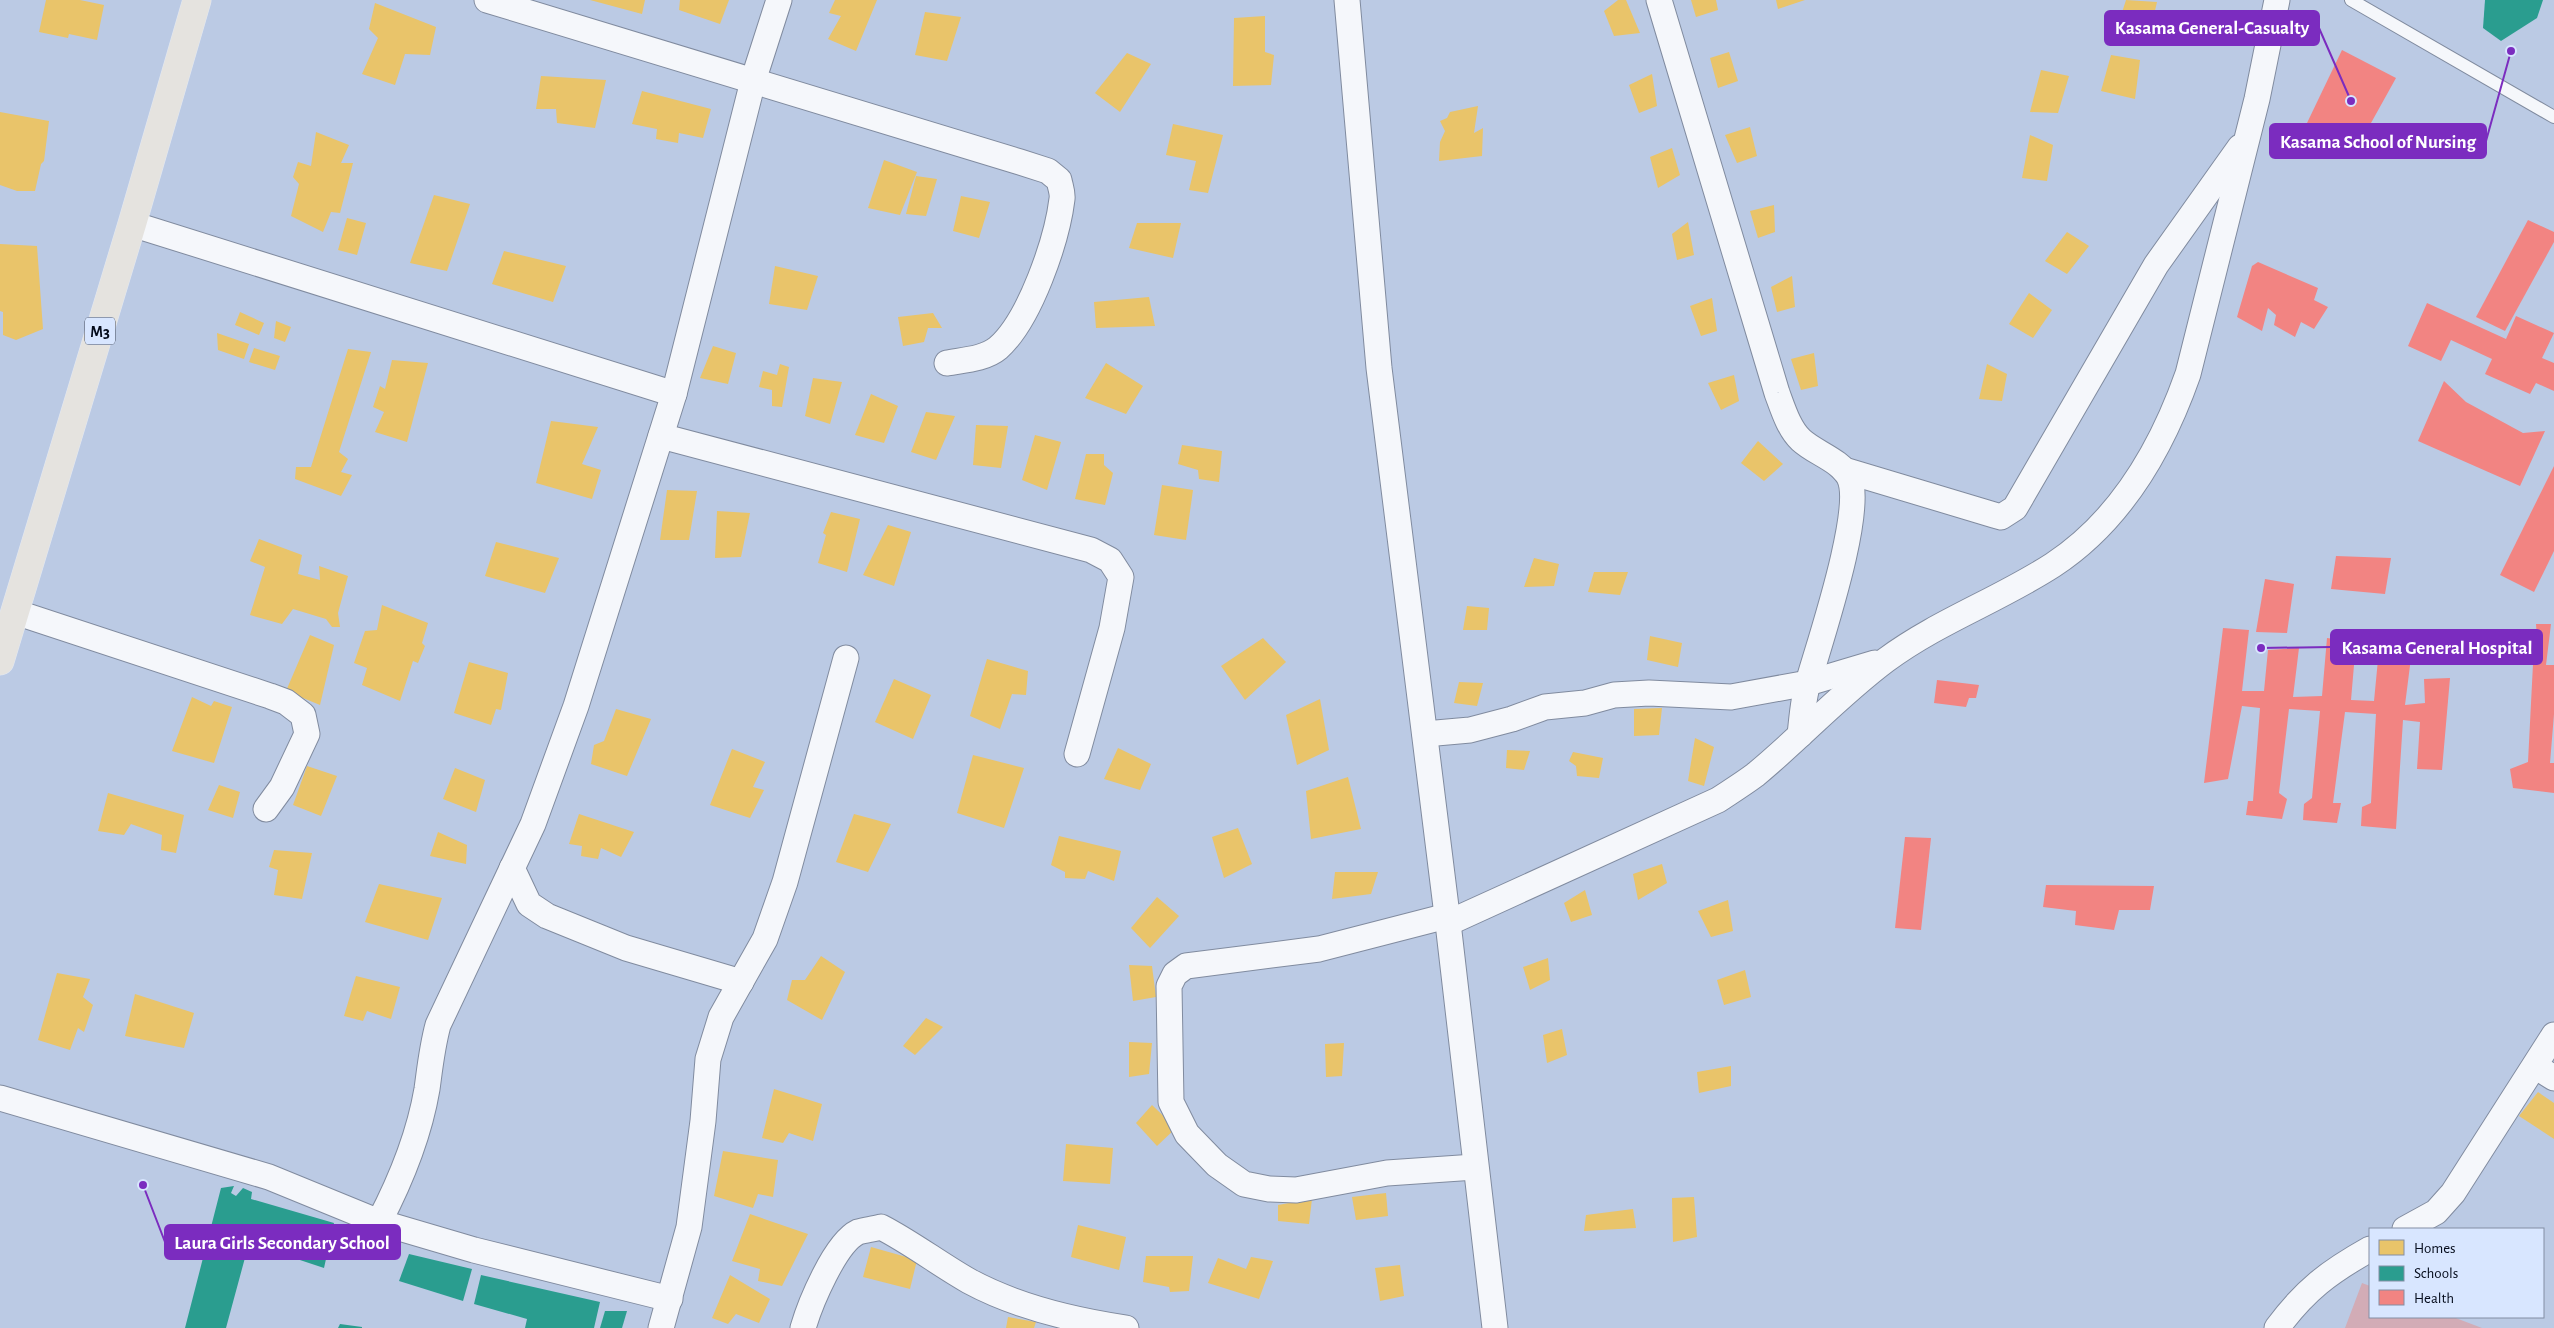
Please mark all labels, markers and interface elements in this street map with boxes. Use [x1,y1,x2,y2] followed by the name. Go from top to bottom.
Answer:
[2105,11,2319,45] callout: Kasama General-Casualty
[2115,19,2310,38] text: Kasama General-Casualty
[2270,124,2486,158] callout: Kasama School of Nursing
[2280,133,2477,152] text: Kasama School of Nursing
[85,318,115,344] road number: M3
[2331,630,2542,664] callout: Kasama General Hospital
[2341,639,2533,658] text: Kasama General Hospital
[165,1225,400,1259] callout: Laura Girls Secondary School
[2369,1228,2544,1318] legend
[174,1234,390,1253] text: Laura Girls Secondary School
[2414,1241,2456,1256] text: Homes
[2414,1266,2458,1281] text: Schools
[2414,1291,2454,1306] text: Health

